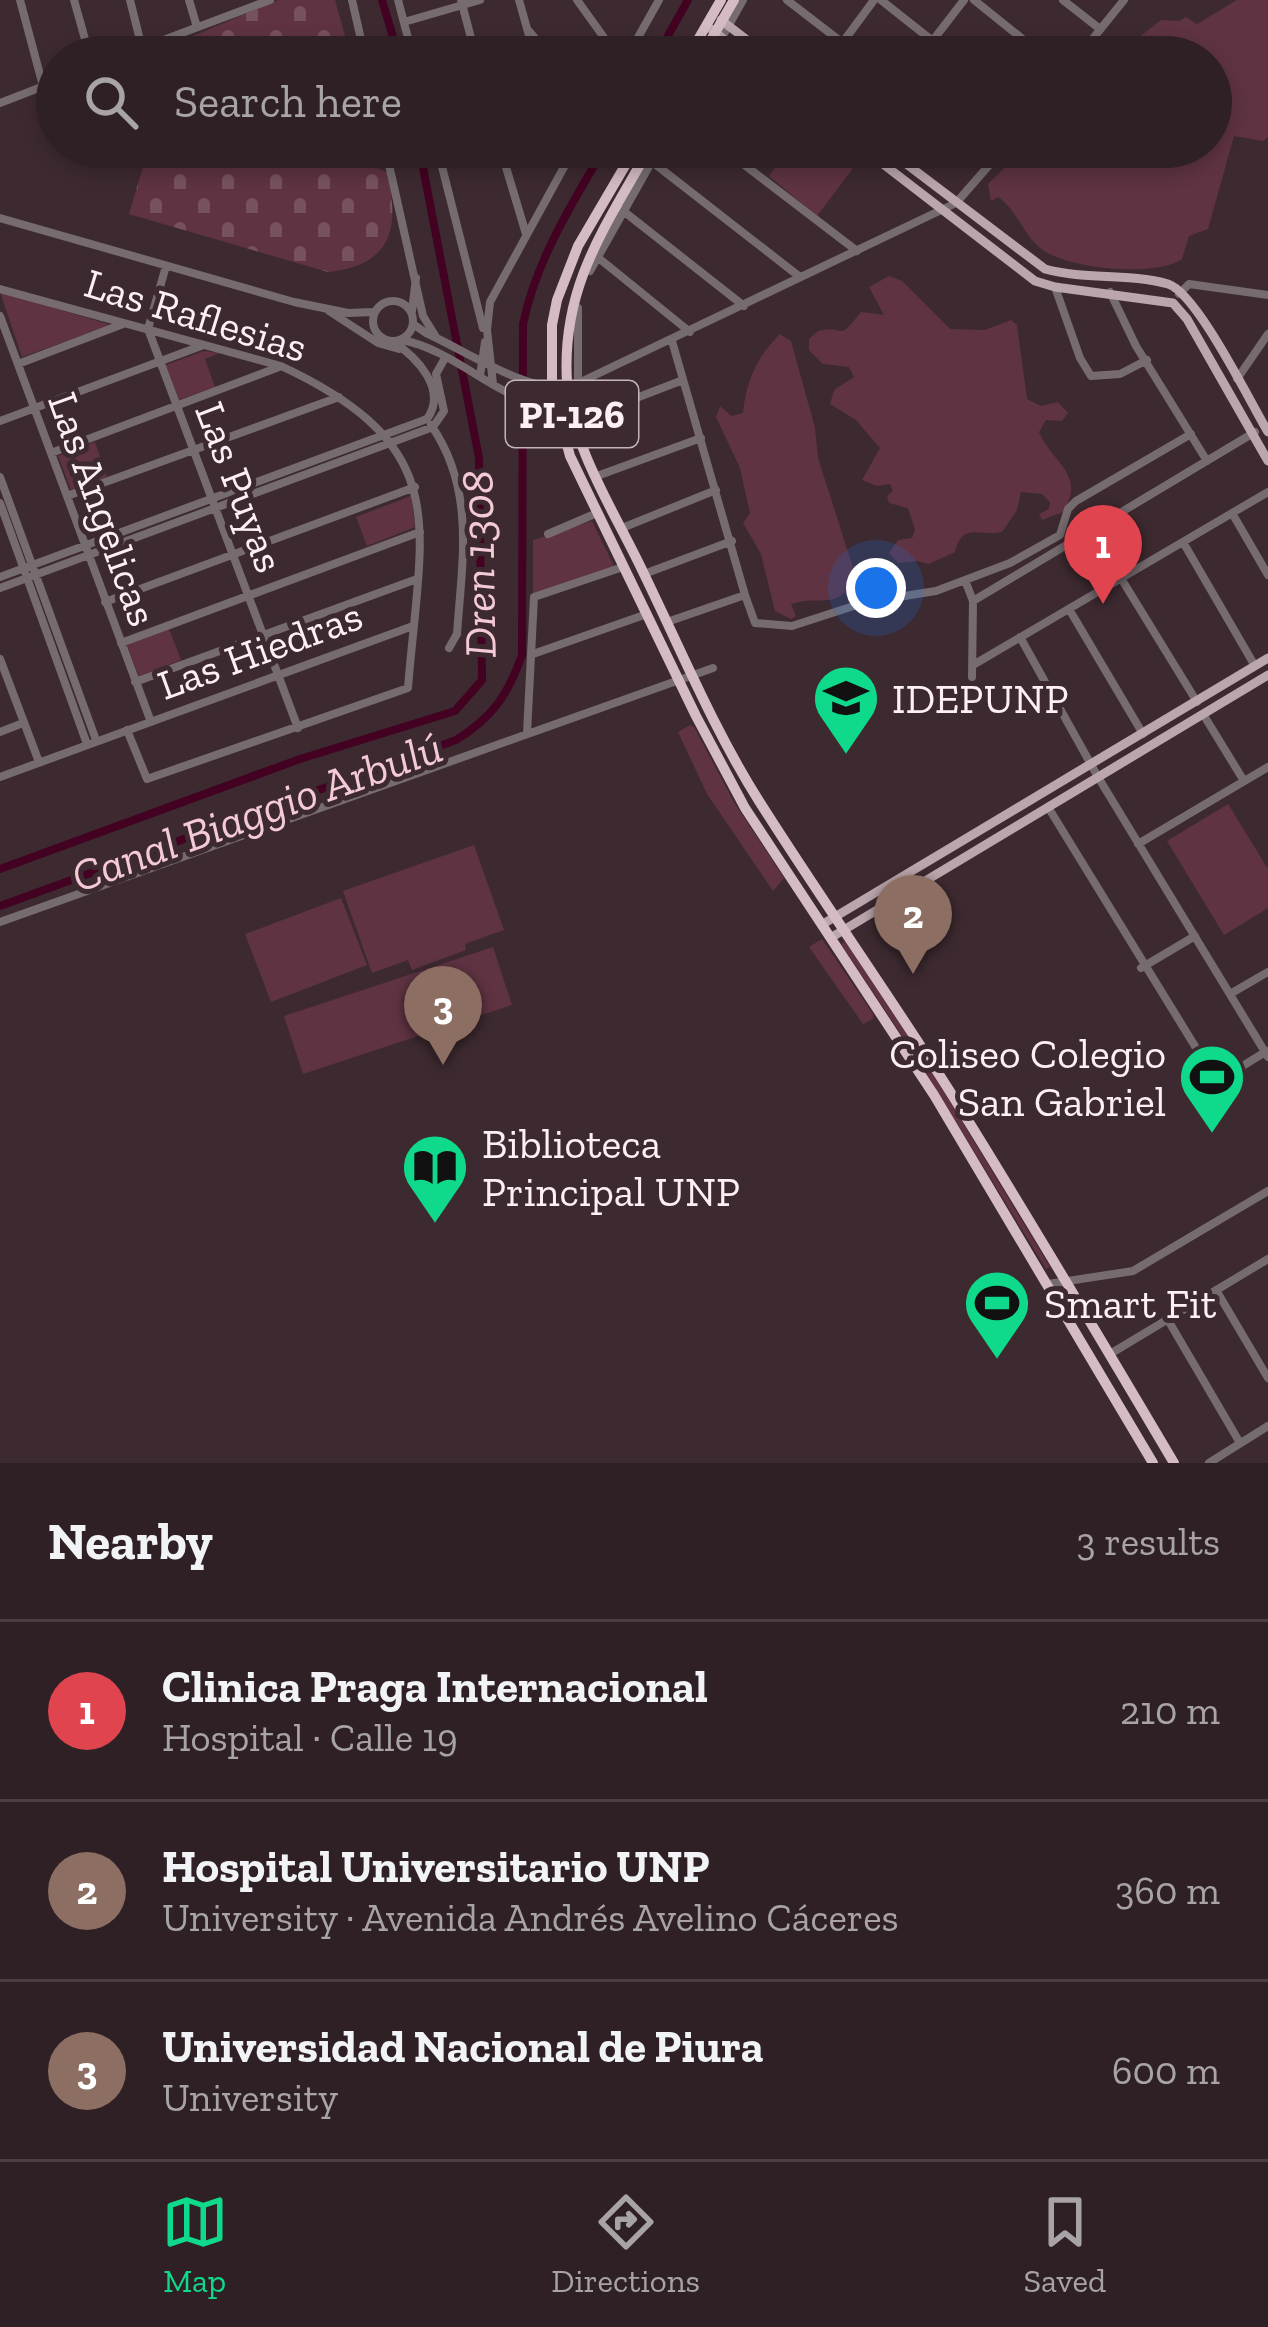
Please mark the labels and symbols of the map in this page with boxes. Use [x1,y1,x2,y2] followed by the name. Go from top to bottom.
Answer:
[79,257,313,373] street label: Las Raflesias
[506,381,638,447] road number: PI-126
[37,385,169,633] street label: Las Angelicas
[184,395,296,579] street label: Las Puyas
[450,470,508,658] water label: Dren 1308
[1064,505,1142,604] pin: 1
[846,558,906,618] your location
[151,589,369,711] street label: Las Hiedras
[811,663,881,757] school or university icon: IDEPUNP
[892,673,1069,724] place label: IDEPUNP
[64,720,450,904] water label: Canal Biaggio Arbulú
[874,875,952,974] pin: 2
[404,966,482,1065] pin: 3
[889,1028,1166,1127] place label: Coliseo Colegio San Gabriel
[1177,1042,1247,1136] sports icon: Coliseo Colegio San Gabriel
[482,1118,740,1217] place label: Biblioteca Principal UNP
[400,1132,470,1226] library icon: Biblioteca Principal UNP
[962,1268,1032,1362] sports icon: Smart Fit
[1044,1278,1217,1329] place label: Smart Fit

